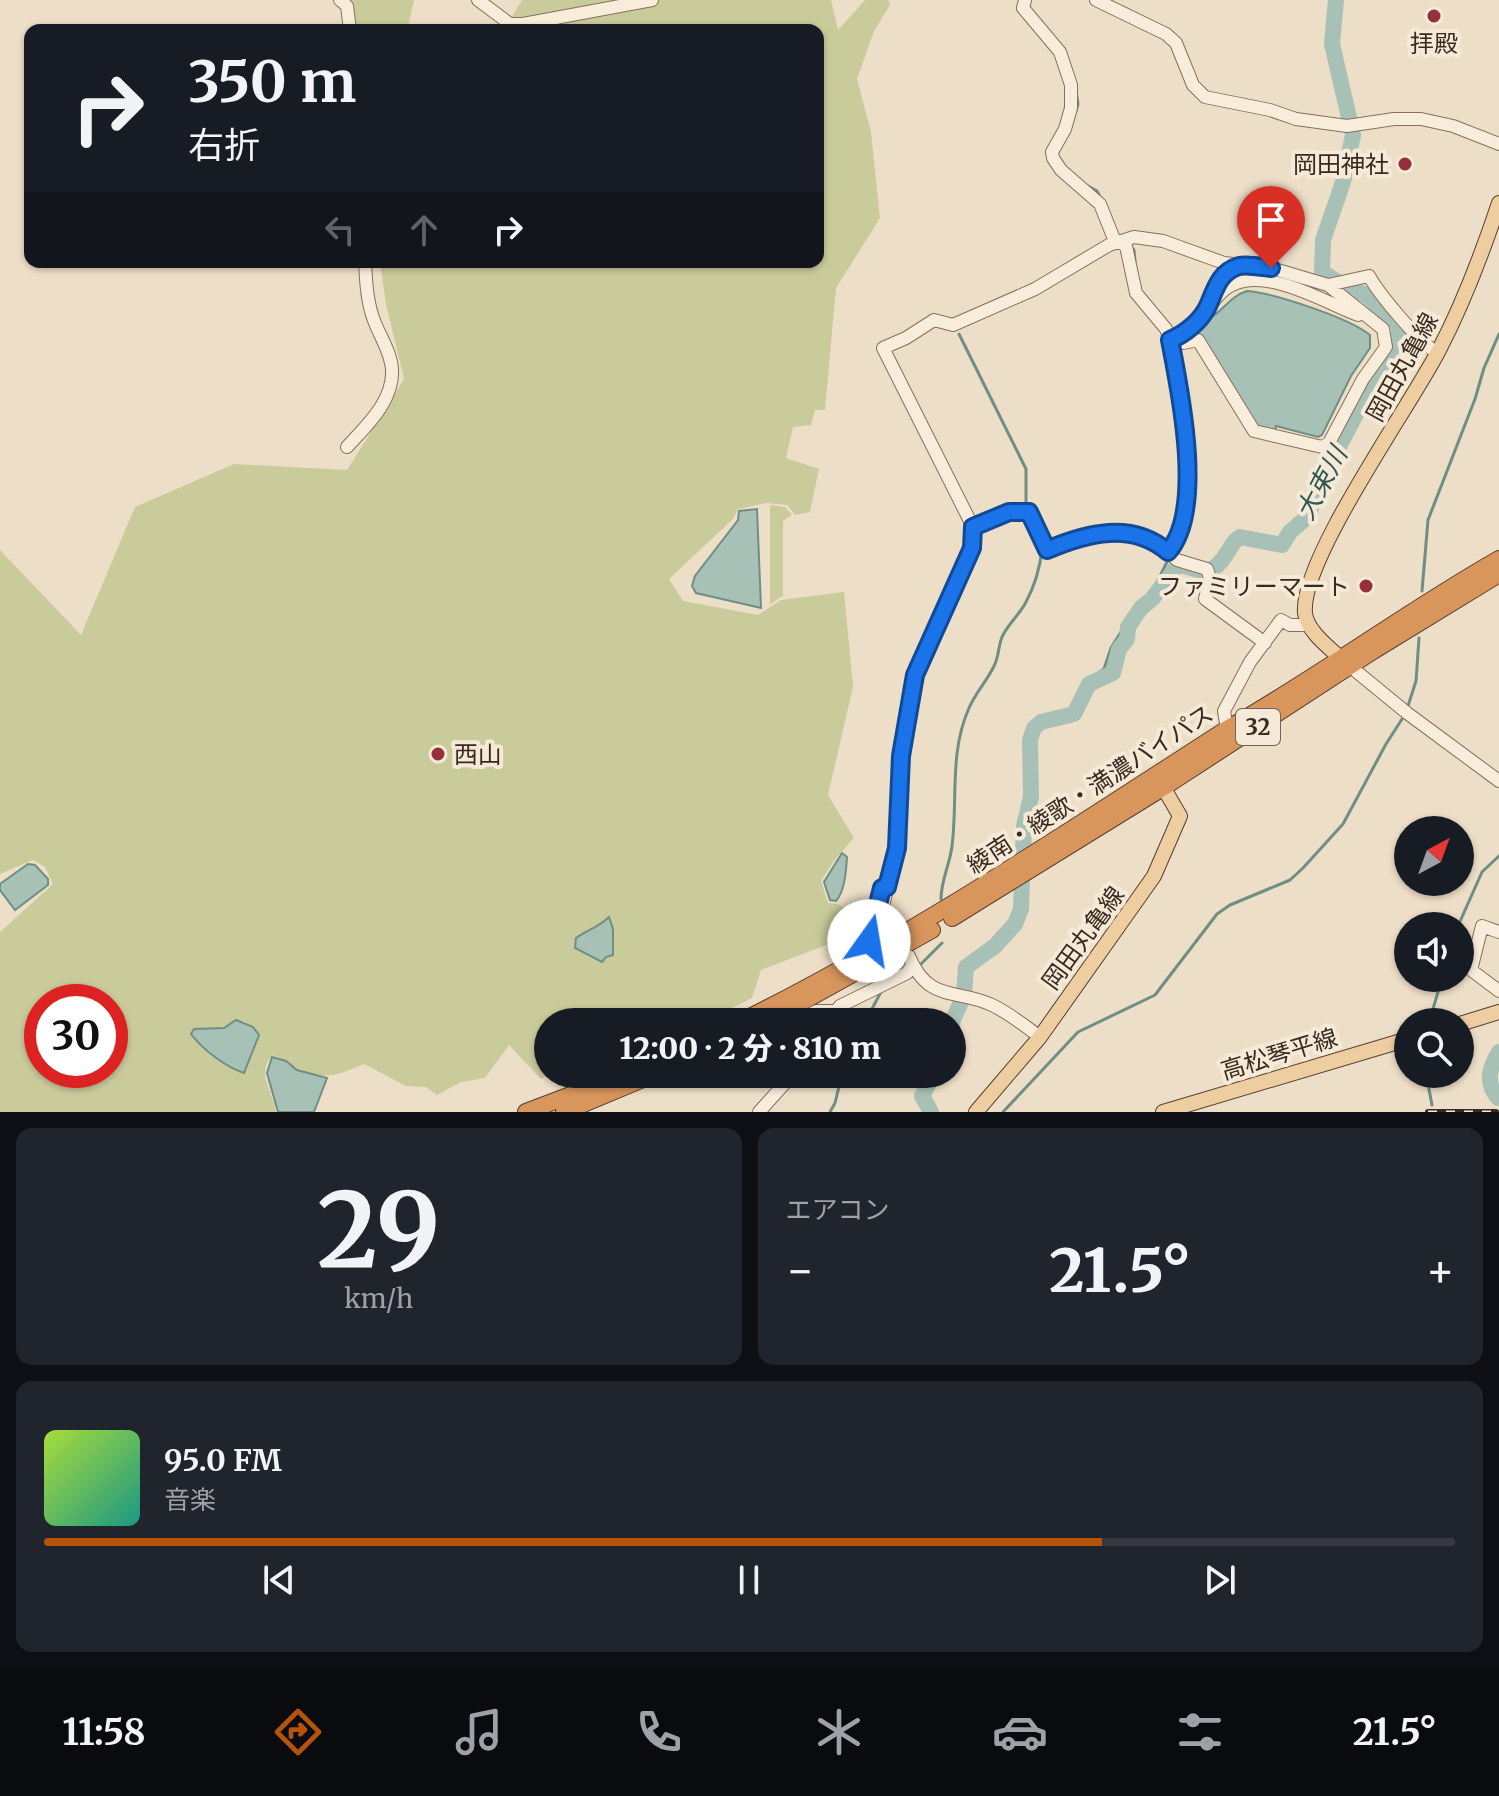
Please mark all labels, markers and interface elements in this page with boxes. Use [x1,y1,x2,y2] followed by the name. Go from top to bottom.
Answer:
[1425,7,1443,25] marker: 拝殿
[1410,28,1458,59] place label: 拝殿
[188,47,356,117] text: 350 m
[56,56,160,160] icon: right
[188,123,260,168] text: 右折
[1293,149,1389,180] place label: 岡田神社
[1396,155,1414,173] marker: 岡田神社
[1237,186,1305,268] pin
[1249,198,1293,242] icon: arrive
[318,208,362,252] icon: left
[402,208,446,252] icon: ahead
[486,208,530,252] icon: right
[1359,307,1445,427] street label: 岡田丸亀線
[1288,438,1355,525] water label: 大束川
[1158,571,1350,602] place label: ファミリーマート
[1357,577,1375,595] marker: ファミリーマート
[961,698,1219,880] street label: 綾南・綾歌・満濃バイパス
[1236,709,1280,745] road number: 32
[454,739,502,770] place label: 西山
[429,745,447,763] marker: 西山
[1394,816,1474,896] north arrow
[1394,816,1474,1088] map controls
[1035,880,1131,996] street label: 岡田丸亀線
[827,899,911,983] position arrow
[1394,912,1474,992] button: sound
[24,984,128,1088] speed limit sign: 30
[1394,1008,1474,1088] button: search
[1217,1022,1341,1086] street label: 高松琴平線
[619,1029,881,1067] text: 12:00 · 2 分 · 810 m
[317,1165,441,1295] text: 29
[786,1193,890,1226] text: エアコン
[1049,1233,1191,1308] text: 21.5°
[786,1243,815,1298] text: −
[1426,1243,1455,1298] text: +
[344,1282,413,1315] text: km/h
[164,1441,282,1479] text: 95.0 FM
[164,1483,216,1516] text: 音楽
[257,1558,301,1602] icon: previous
[727,1558,771,1602] icon: pause
[1198,1558,1242,1602] icon: next
[270,1704,326,1760] icon: directions
[451,1704,507,1760] icon: music
[631,1704,687,1760] icon: phone
[811,1704,867,1760] icon: climate
[992,1704,1048,1760] icon: car
[1172,1704,1228,1760] icon: filters
[62,1710,146,1755] text: 11:58
[1353,1710,1437,1755] text: 21.5°

